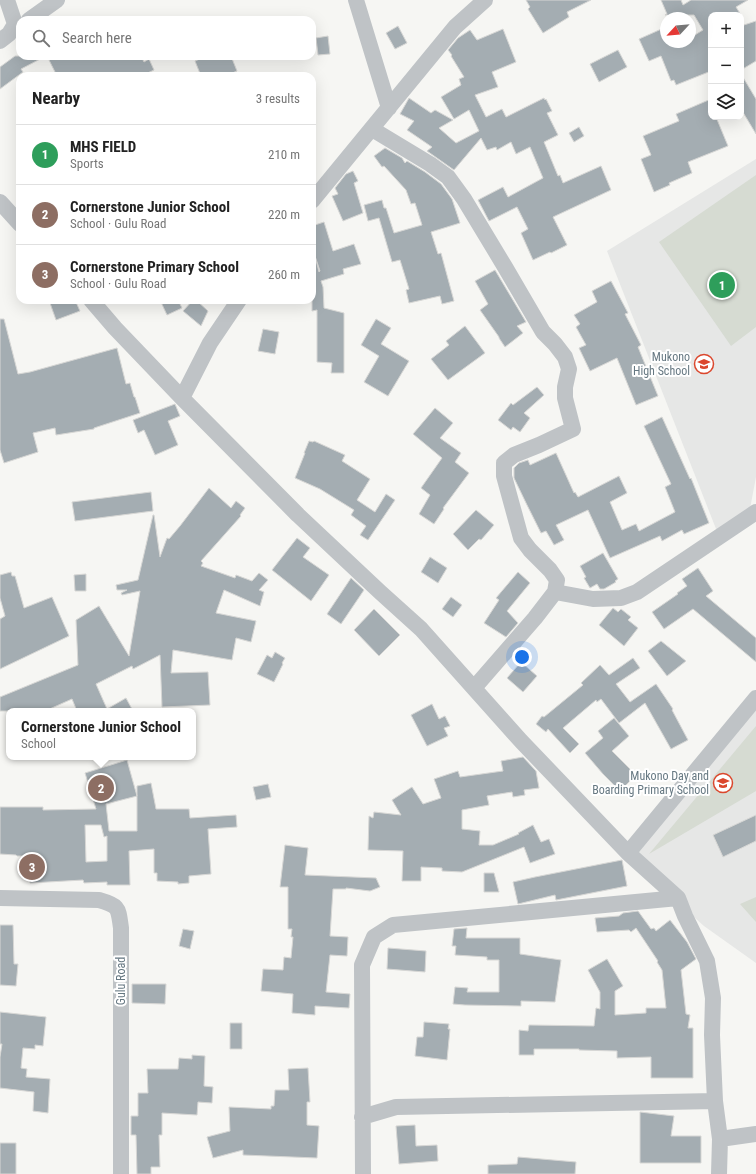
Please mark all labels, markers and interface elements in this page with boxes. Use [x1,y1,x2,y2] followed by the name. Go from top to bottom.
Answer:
[660,12,696,48] north arrow
[708,12,744,120] map controls
[708,12,744,48] button: +
[16,16,316,60] search box
[30,27,52,49] icon: search
[62,29,132,47] text: Search here
[708,48,744,84] button: −
[708,84,744,120] button: layers
[32,88,80,108] text: Nearby
[256,91,300,106] text: 3 results
[70,138,136,156] text: MHS FIELD
[42,147,48,162] text: 1
[268,147,300,162] text: 210 m
[70,156,104,171] text: Sports
[70,198,230,216] text: Cornerstone Junior School
[42,207,48,222] text: 2
[268,207,300,222] text: 220 m
[70,216,167,231] text: School · Gulu Road
[70,258,239,276] text: Cornerstone Primary School
[42,267,48,282] text: 3
[268,267,300,282] text: 260 m
[709,270,735,300] pin: 1
[70,276,167,291] text: School · Gulu Road
[633,350,690,378] place label: Mukono High School
[693,353,715,375] school or university icon: Mukono High School
[512,647,532,667] your location
[6,708,196,760] popup
[21,718,181,736] text: Cornerstone Junior School
[21,736,56,751] text: School
[592,769,709,797] place label: Mukono Day and Boarding Primary School
[712,772,734,794] school or university icon: Mukono Day and Boarding Primary School
[88,773,114,803] pin: 2
[19,852,45,882] pin: 3
[114,957,128,1005] street label: Gulu Road

